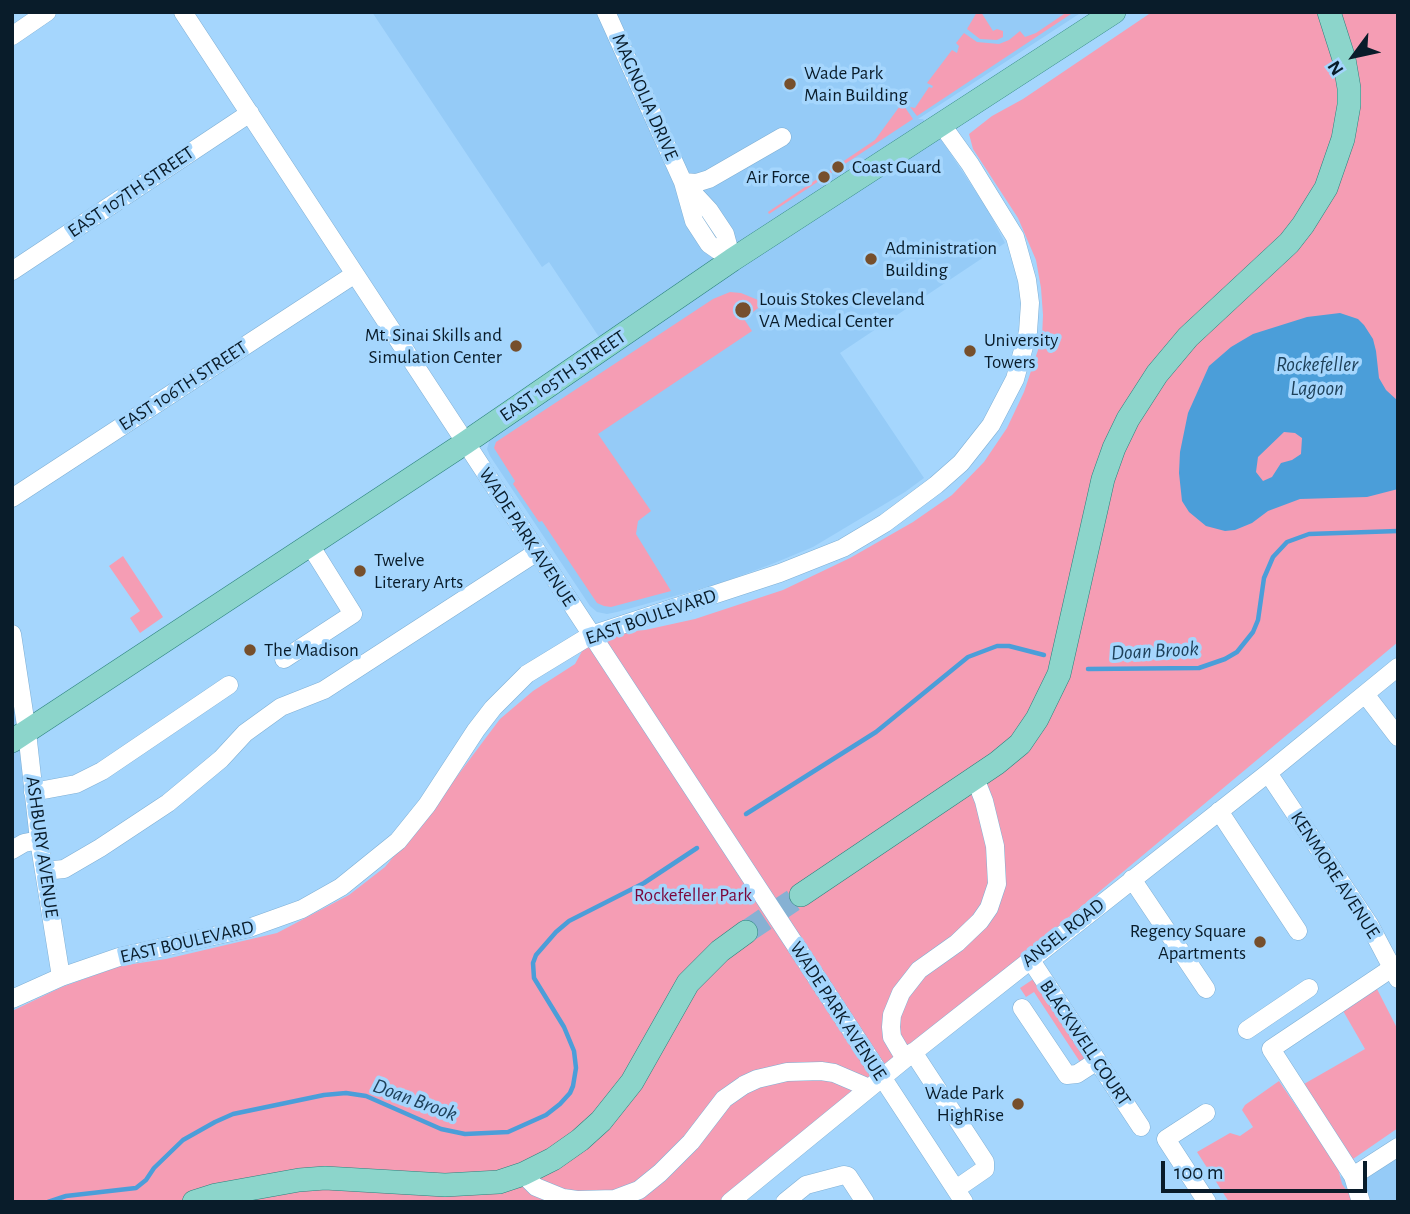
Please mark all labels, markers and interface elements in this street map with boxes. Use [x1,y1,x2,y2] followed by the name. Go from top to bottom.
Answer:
[1319,21,1389,91] north arrow
[607,30,683,164] street label: MAGNOLIA DRIVE
[1324,57,1348,78] text: N
[804,62,908,106] place label: Wade Park Main Building
[782,76,798,92] marker: Wade Park Main Building
[64,141,198,243] street label: EAST 107TH STREET
[852,156,941,178] place label: Coast Guard
[830,159,846,175] marker: Coast Guard
[746,166,810,188] place label: Air Force
[816,169,832,185] marker: Air Force
[885,237,997,281] place label: Administration Building
[863,251,879,267] marker: Administration Building
[759,288,925,332] place label: Louis Stokes Cleveland VA Medical Center
[733,300,753,320] marker: Louis Stokes Cleveland VA Medical Center
[365,324,502,368] place label: Mt. Sinai Skills and Simulation Center
[496,325,630,427] street label: EAST 105TH STREET
[984,329,1058,373] place label: University Towers
[115,336,251,436] street label: EAST 106TH STREET
[508,338,524,354] marker: Mt. Sinai Skills and Simulation Center
[962,343,978,359] marker: University Towers
[1276,352,1358,402] water label: Rockefeller Lagoon
[474,463,580,611] street label: WADE PARK AVENUE
[374,549,463,593] place label: Twelve Literary Arts
[352,563,368,579] marker: Twelve Literary Arts
[583,584,719,650] street label: EAST BOULEVARD
[1110,636,1200,666] water label: Doan Brook
[264,639,359,661] place label: The Madison
[242,642,258,658] marker: The Madison
[21,775,63,919] street label: ASHBURY AVENUE
[1285,807,1385,943] street label: KENMORE AVENUE
[634,884,752,906] park label: Rockefeller Park
[1017,894,1109,972] street label: ANSEL ROAD
[118,916,256,968] street label: EAST BOULEVARD
[1130,920,1246,964] place label: Regency Square Apartments
[1252,934,1268,950] marker: Regency Square Apartments
[785,937,891,1085] street label: WADE PARK AVENUE
[1034,976,1136,1110] street label: BLACKWELL COURT
[369,1073,461,1127] water label: Doan Brook
[925,1082,1004,1126] place label: Wade Park HighRise
[1010,1096,1026,1112] marker: Wade Park HighRise
[1165,1148,1372,1192] scale bar
[1174,1162,1224,1183] text: 100 m

